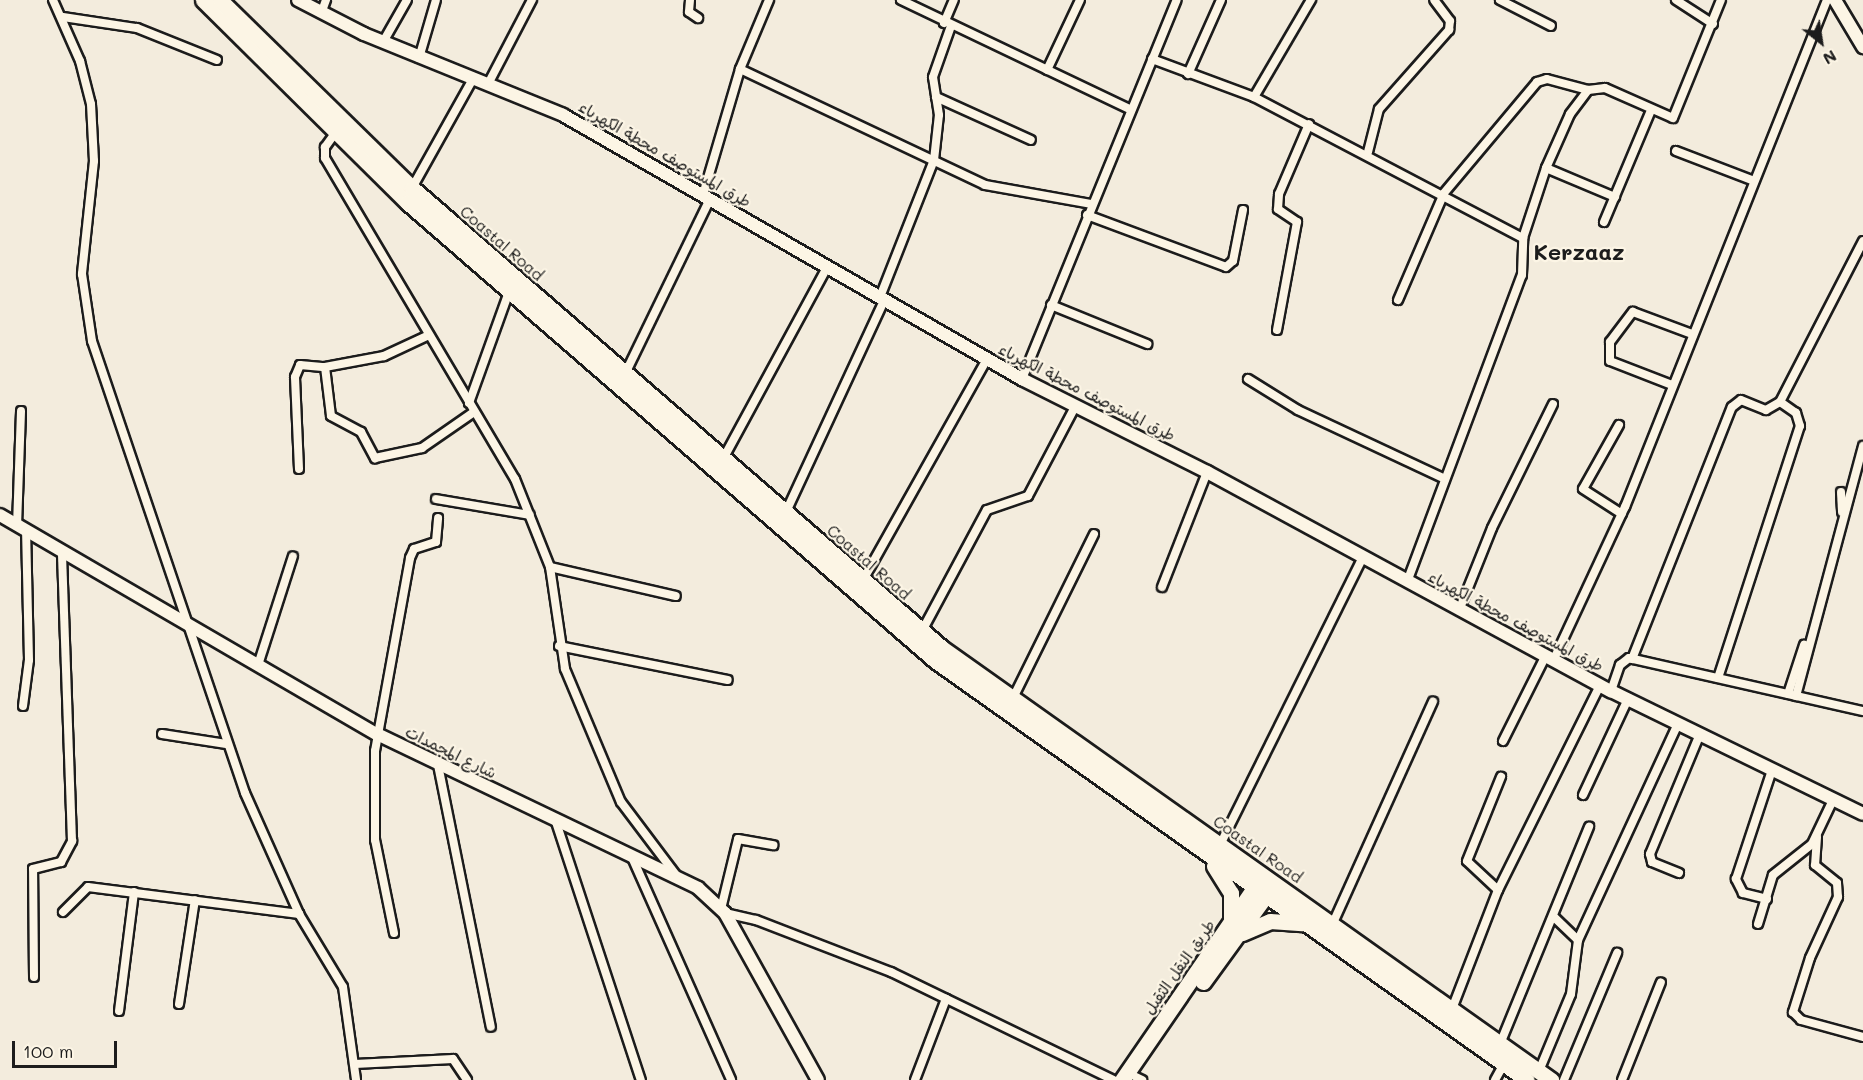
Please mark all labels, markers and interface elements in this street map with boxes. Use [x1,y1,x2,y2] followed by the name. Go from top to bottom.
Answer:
[1791,12,1851,72] north arrow
[1820,46,1841,70] text: N
[575,97,755,211] street label: طرق المستوصف محطة الكهرباء
[456,201,548,285] street label: Coastal Road
[1534,239,1624,265] district label: Kerzaaz
[995,339,1179,445] street label: طرق المستوصف محطة الكهرباء
[823,520,915,604] street label: Coastal Road
[1425,567,1607,675] street label: طرق المستوصف محطة الكهرباء
[402,722,500,782] street label: شارع المجمدات
[1210,811,1306,887] street label: Coastal Road
[1139,916,1219,1018] street label: طريق النقل الثقيل
[15,1029,120,1067] scale bar
[23,1039,73,1063] text: 100 m

